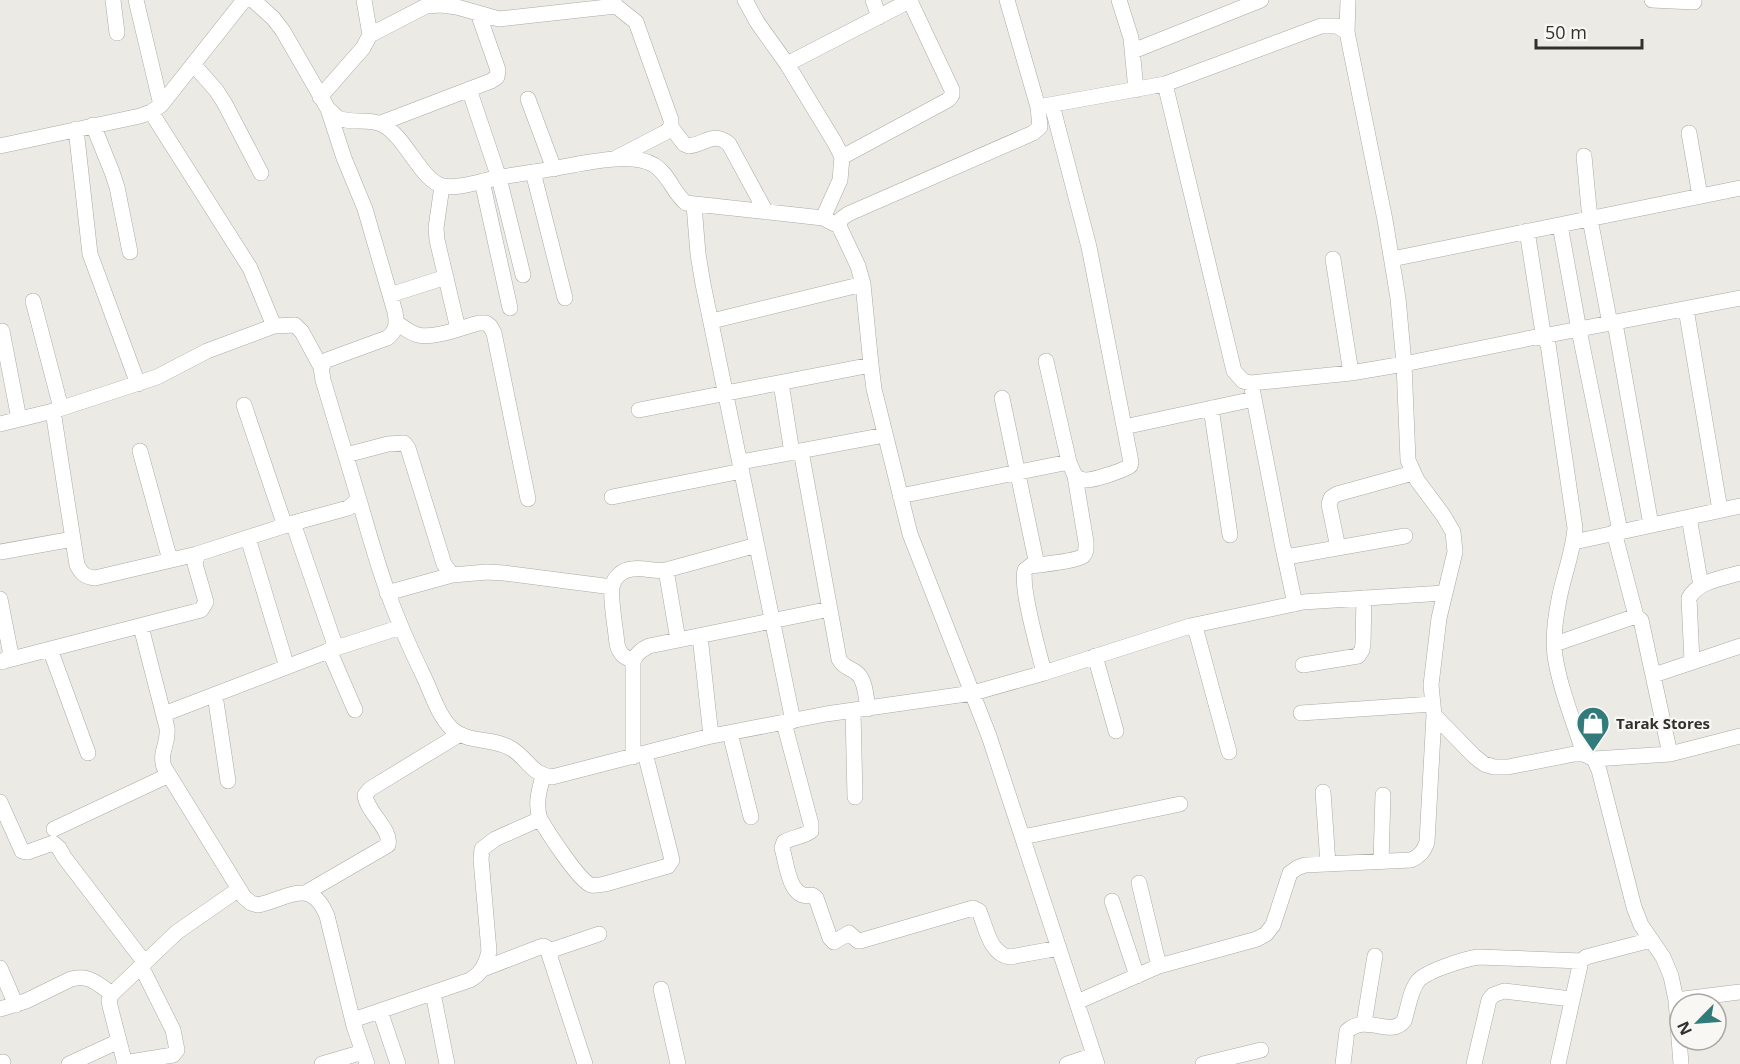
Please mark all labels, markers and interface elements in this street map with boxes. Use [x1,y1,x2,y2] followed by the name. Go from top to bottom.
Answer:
[1536,12,1642,50] scale bar
[1545,20,1587,44] text: 50 m
[1575,705,1611,752] shop icon: Tarak Stores
[1616,713,1710,733] place label: Tarak Stores
[1668,992,1728,1052] north arrow
[1672,1018,1697,1039] text: N

